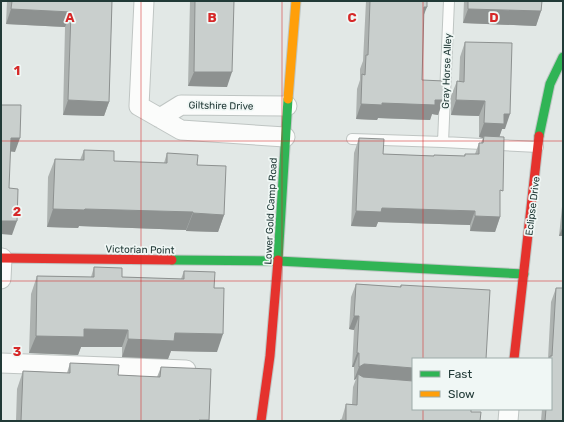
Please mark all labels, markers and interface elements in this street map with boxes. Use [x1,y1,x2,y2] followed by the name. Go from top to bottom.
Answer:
[65,10,75,25] text: A
[207,10,217,25] text: B
[347,10,357,25] text: C
[489,10,499,25] text: D
[440,33,454,109] street label: Gray Horse Alley
[14,63,20,78] text: 1
[188,99,254,113] street label: Giltshire Drive
[262,157,280,265] street label: Lower Gold Camp Road
[523,175,543,236] street label: Eclipse Drive
[13,204,21,219] text: 2
[105,243,175,257] street label: Victorian Point
[13,344,22,359] text: 3
[412,358,552,410] legend
[448,367,472,381] text: Fast
[448,387,475,401] text: Slow

